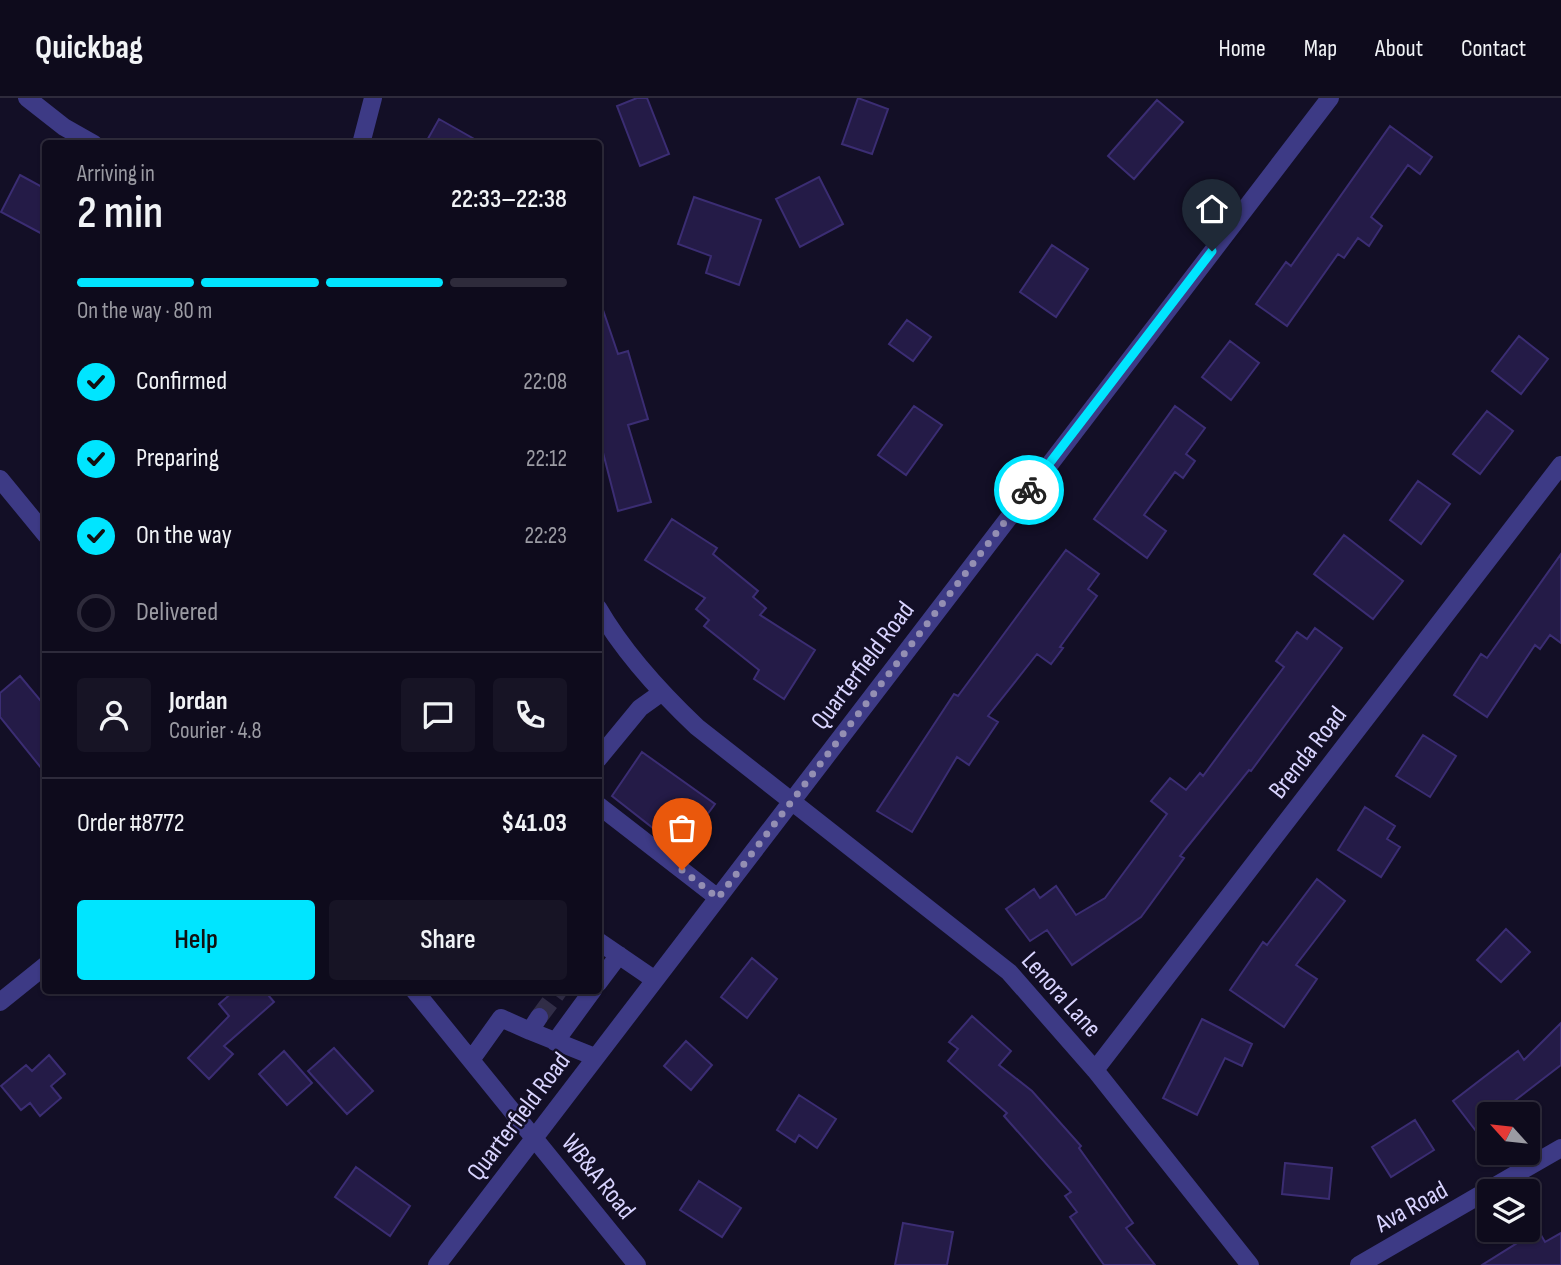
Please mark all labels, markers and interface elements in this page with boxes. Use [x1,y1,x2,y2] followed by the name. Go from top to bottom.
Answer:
[35,28,143,68] text: Quickbag
[1218,34,1266,63] text: Home
[1304,34,1337,63] text: Map
[1375,34,1423,63] text: About
[1461,34,1526,63] text: Contact
[77,160,155,188] text: Arriving in
[1182,179,1242,251] pin
[451,184,567,215] text: 22:33–22:38
[77,186,163,241] text: 2 min
[1193,190,1231,228] icon: home
[77,297,212,325] text: On the way · 80 m
[77,363,115,401] icon: check
[136,366,227,397] text: Confirmed
[523,368,567,396] text: 22:08
[77,440,115,478] icon: check
[136,443,219,474] text: Preparing
[526,445,567,473] text: 22:12
[994,455,1064,525] courier
[1010,471,1048,509] icon: bike
[77,517,115,555] icon: check
[136,520,232,551] text: On the way
[525,522,567,550] text: 22:23
[805,596,921,736] street label: Quarterfield Road
[136,597,218,628] text: Delivered
[77,678,151,752] button: person
[401,678,475,752] button: chat
[493,678,567,752] button: phone
[169,686,227,717] text: Jordan
[1263,701,1354,805] street label: Brenda Road
[169,717,262,745] text: Courier · 4.8
[652,798,712,870] pin
[77,808,184,839] text: Order #8772
[501,808,567,839] text: $41.03
[663,809,701,847] icon: bag
[77,900,315,980] button: Help
[329,900,567,980] button: Share
[1015,946,1107,1044] street label: Lenora Lane
[461,1047,577,1187] street label: Quarterfield Road
[1477,1102,1540,1166] north arrow
[1477,1102,1540,1242] map controls
[554,1128,641,1226] street label: WB&A Road
[1369,1175,1453,1240] street label: Ava Road
[1477,1179,1540,1242] button: layers

